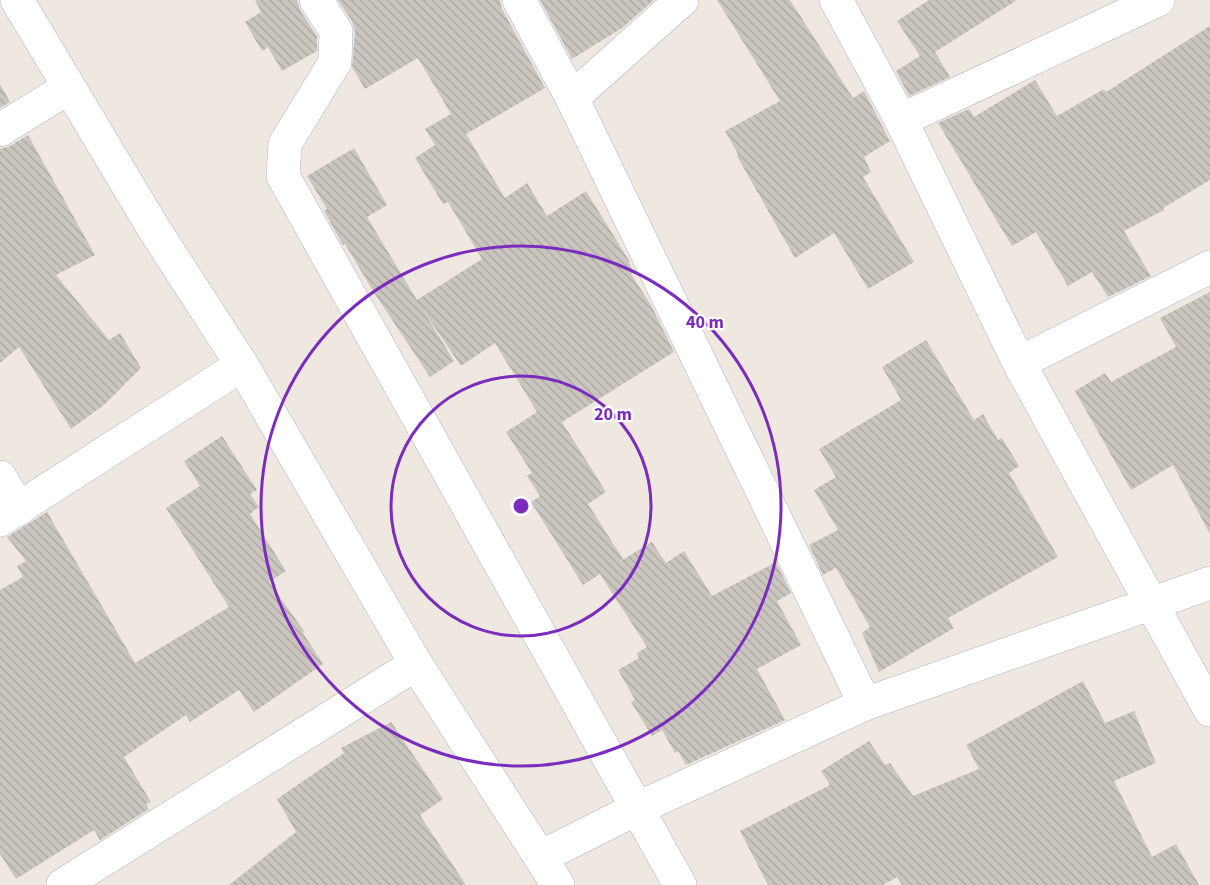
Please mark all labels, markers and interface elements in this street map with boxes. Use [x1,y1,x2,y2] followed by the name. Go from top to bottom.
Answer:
[686,310,724,335] text: 40 m
[594,402,632,427] text: 20 m
[511,496,531,516] centre of rings

